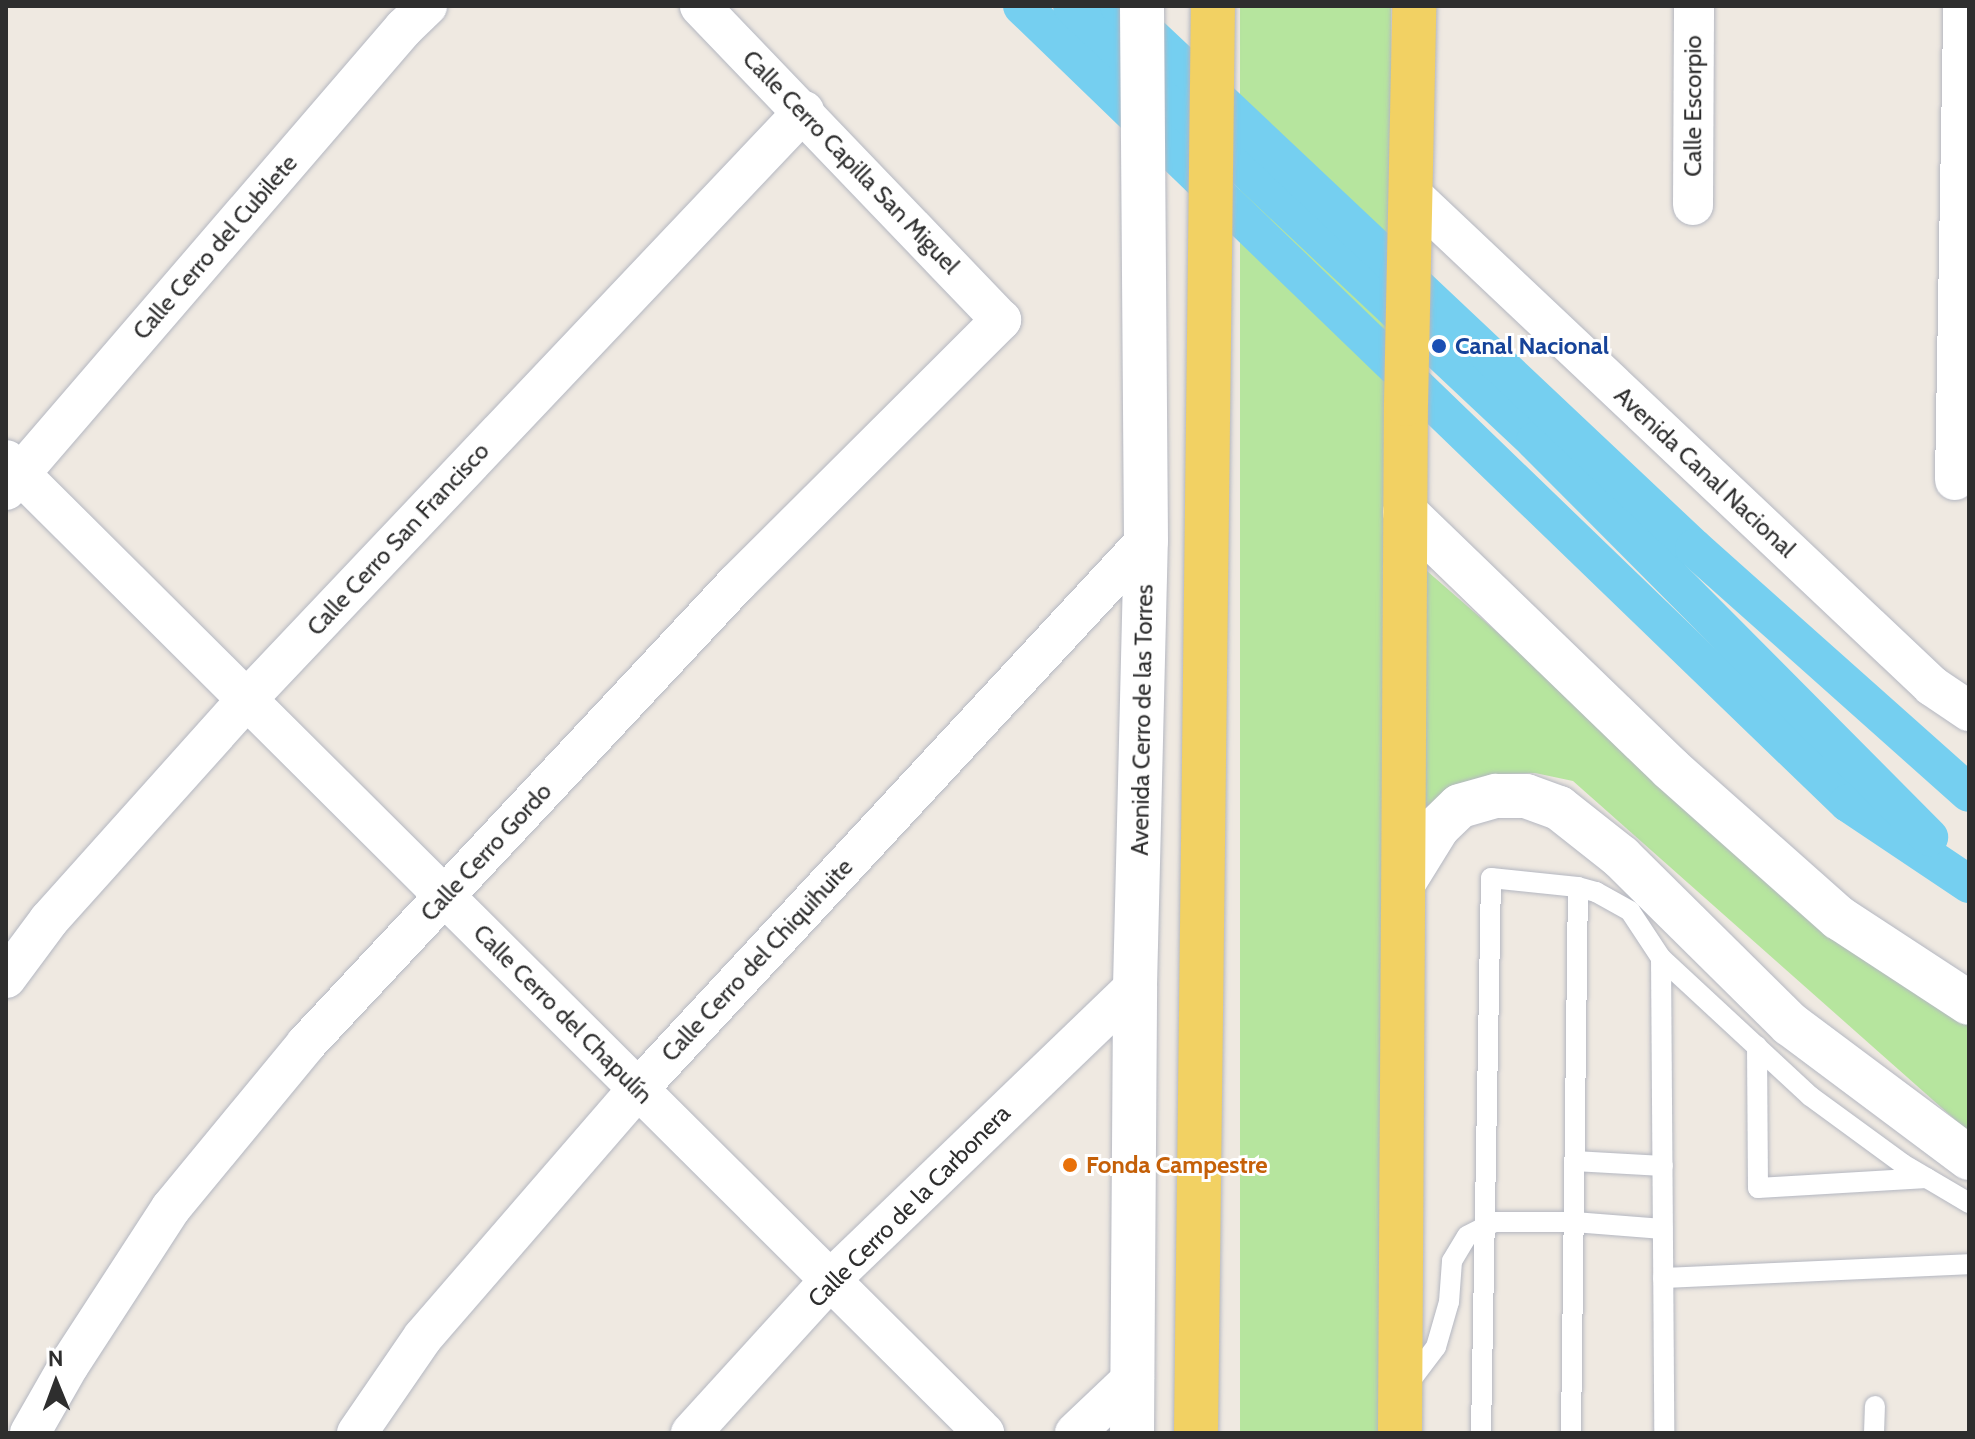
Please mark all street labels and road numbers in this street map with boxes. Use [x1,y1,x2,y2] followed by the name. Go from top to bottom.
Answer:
[1679,35,1707,177] street label: Calle Escorpio
[737,44,965,280] street label: Calle Cerro Capilla San Miguel
[127,149,303,345] street label: Calle Cerro del Cubilete
[1609,381,1801,563] street label: Avenida Canal Nacional
[301,437,495,641] street label: Calle Cerro San Francisco
[1125,584,1159,856] street label: Avenida Cerro de las Torres
[415,777,557,927] street label: Calle Cerro Gordo
[655,853,859,1067] street label: Calle Cerro del Chiquihuite
[467,918,659,1110] street label: Calle Cerro del Chapulín
[802,1099,1016,1313] street label: Calle Cerro de la Carbonera

